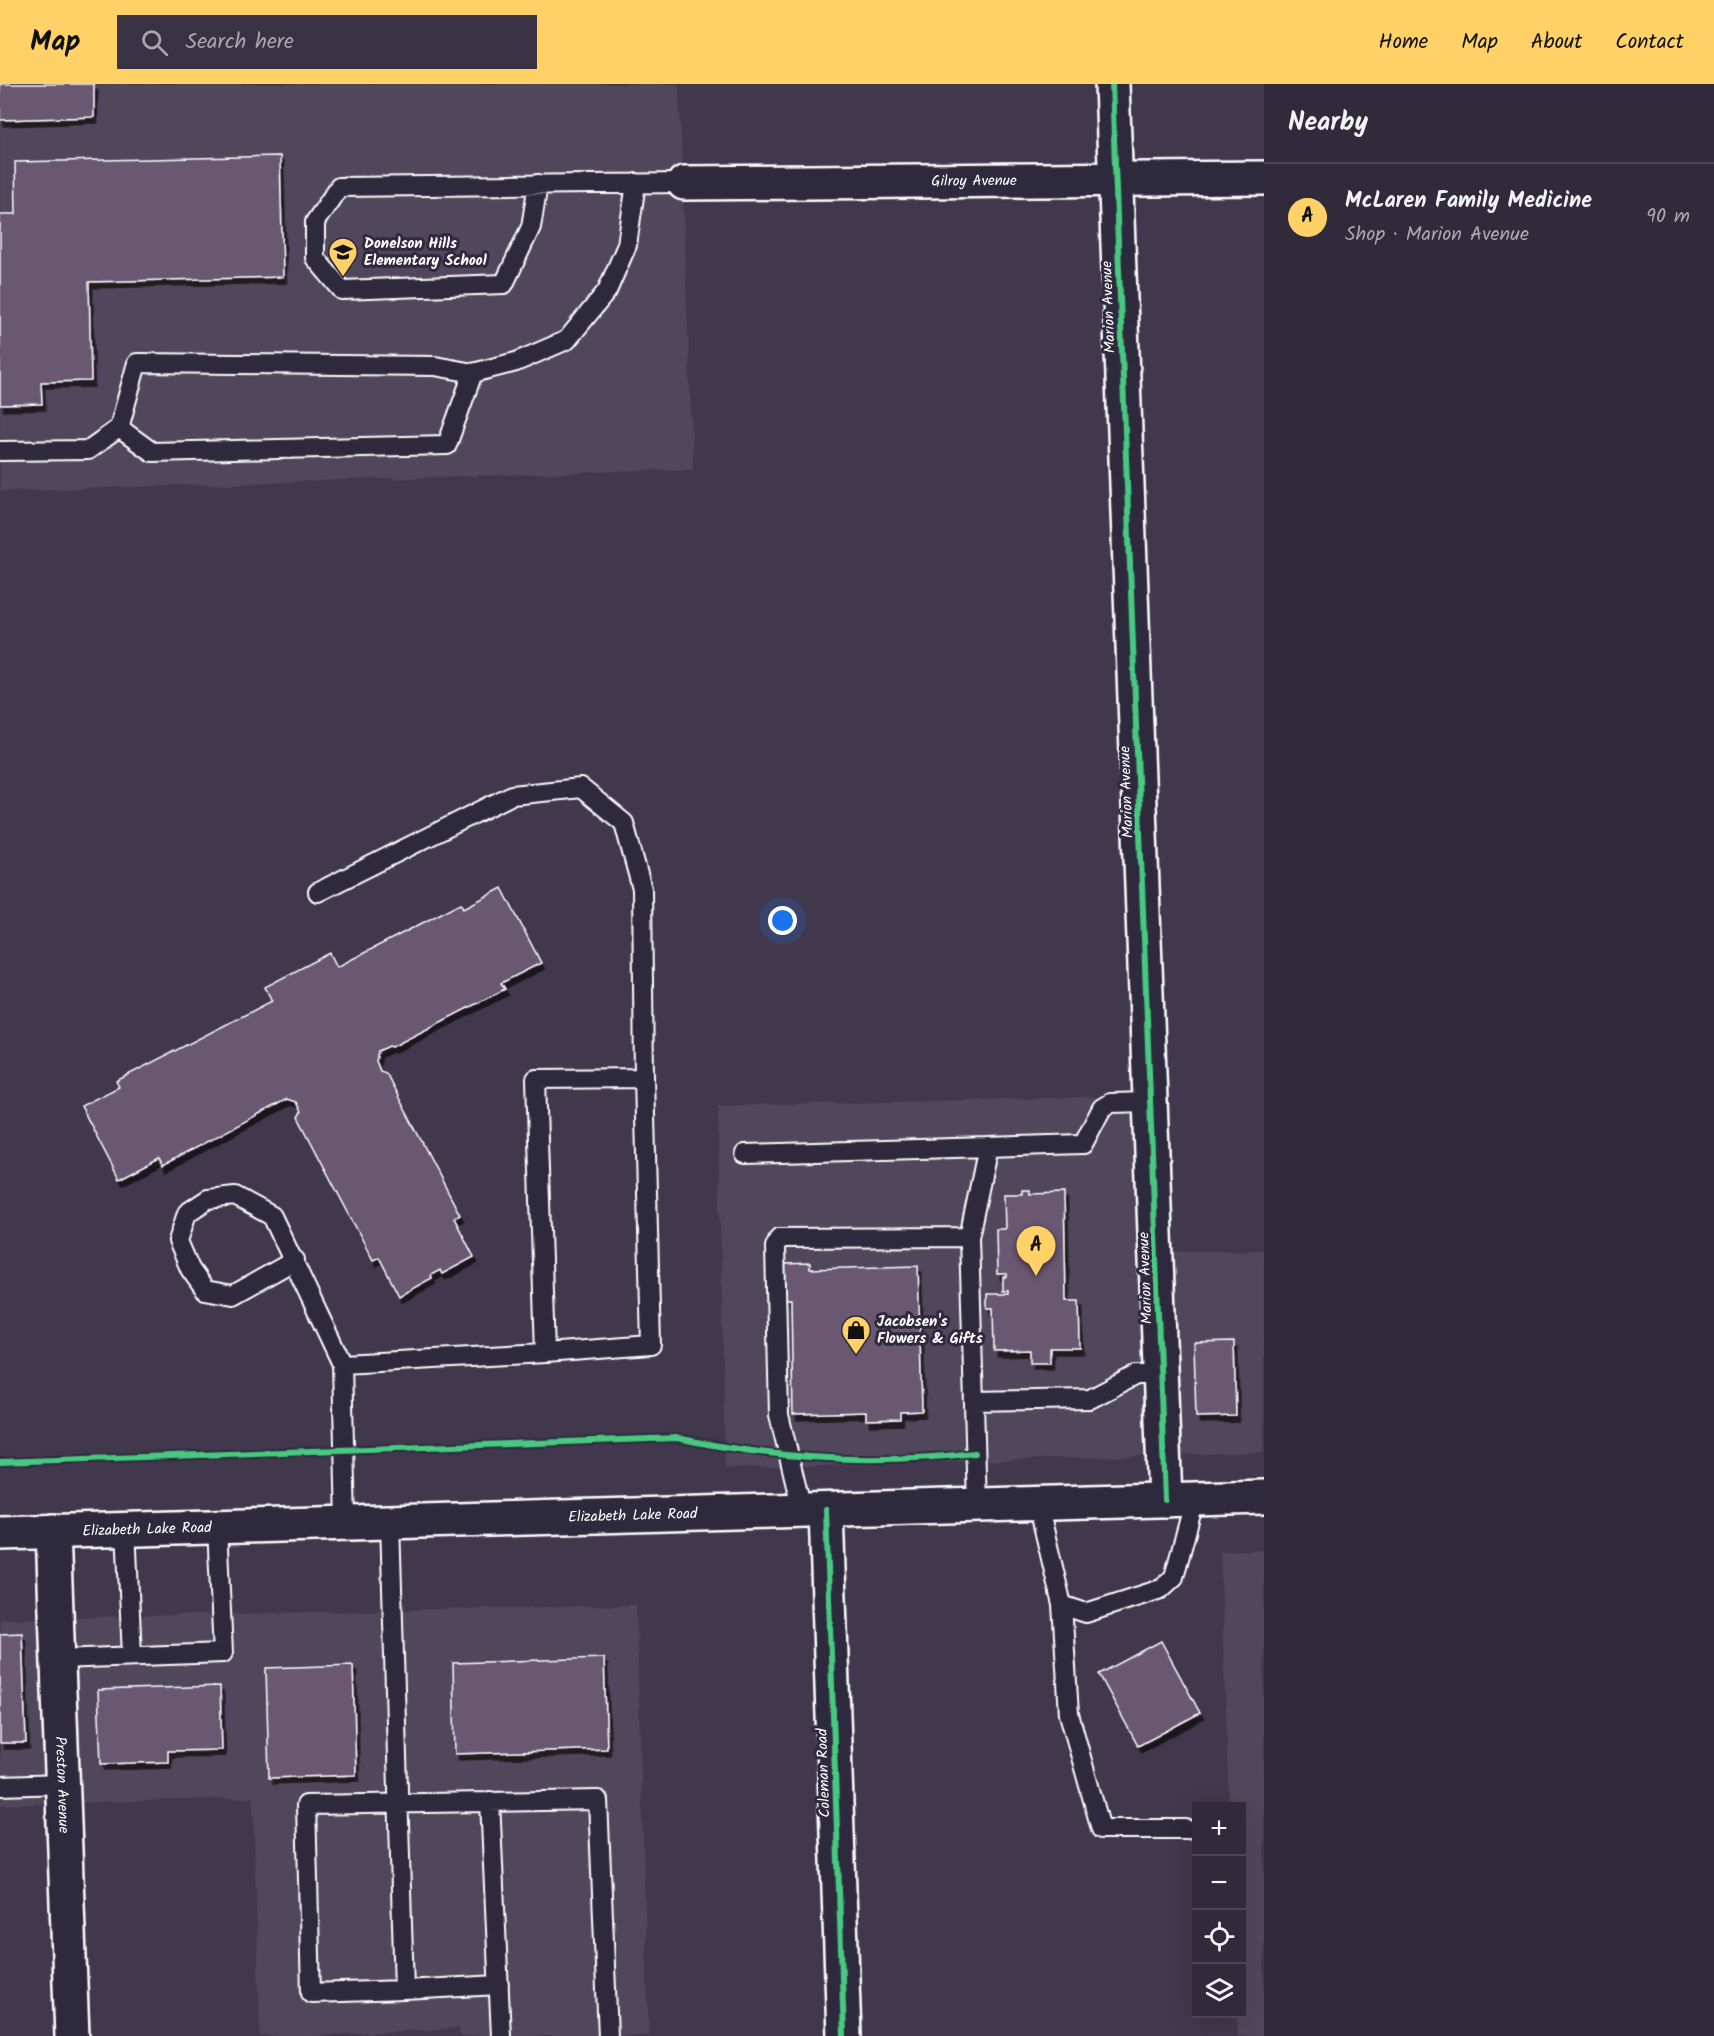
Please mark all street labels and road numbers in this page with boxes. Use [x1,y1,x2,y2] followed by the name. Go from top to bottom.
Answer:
[931,169,1017,194] street label: Gilroy Avenue
[1095,260,1123,354] street label: Marion Avenue
[1113,745,1141,839] street label: Marion Avenue
[1132,1231,1160,1325] street label: Marion Avenue
[568,1502,698,1530] street label: Elizabeth Lake Road
[82,1516,212,1544] street label: Elizabeth Lake Road
[810,1727,838,1818] street label: Coleman Road
[48,1736,75,1834] street label: Preston Avenue

